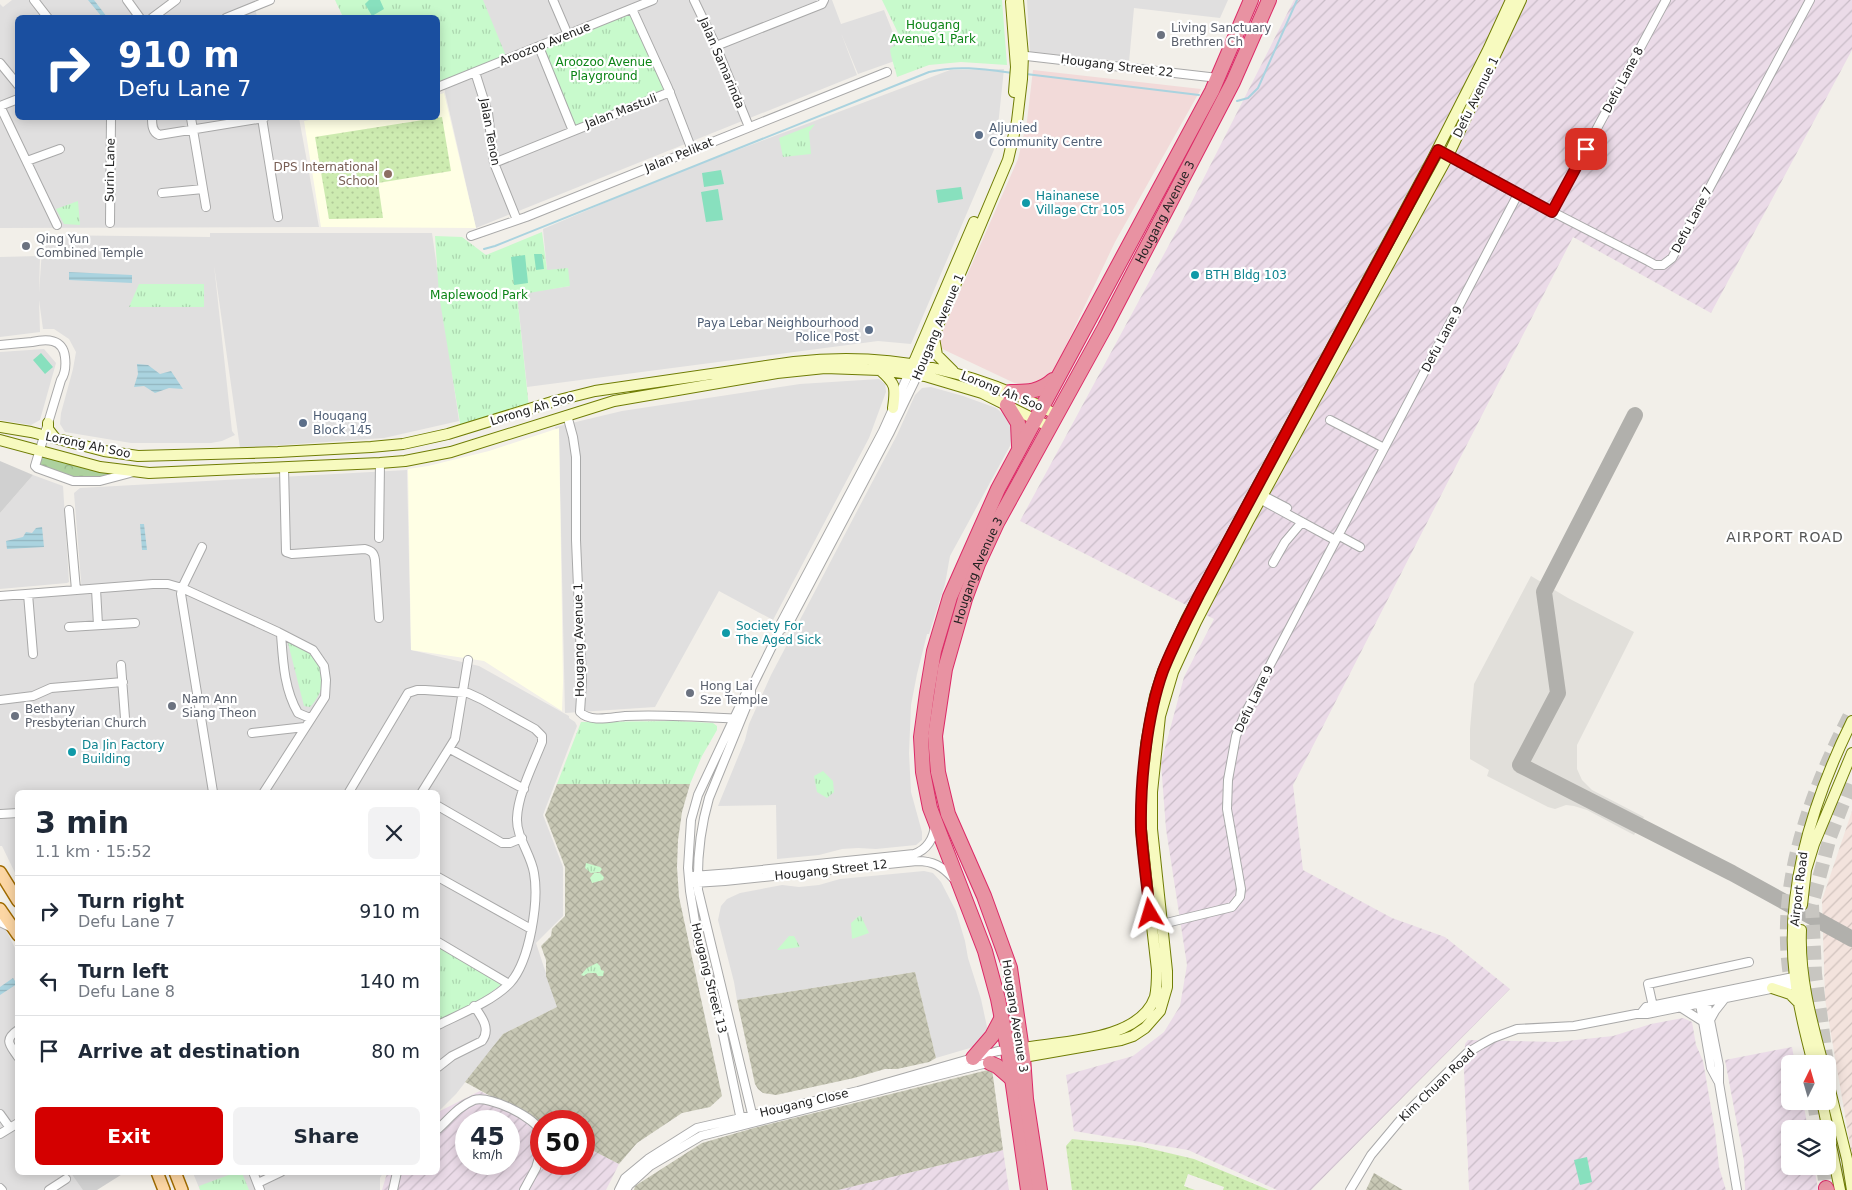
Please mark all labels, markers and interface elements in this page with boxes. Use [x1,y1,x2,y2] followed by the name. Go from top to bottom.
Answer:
[696,14,748,111] street label: Jalan Samarinda
[890,18,976,46] park label: Hougang Avenue 1 Park
[497,19,593,69] street label: Aroozoo Avenue
[1171,21,1271,49] place label: Living Sanctuary Brethren Ch
[1155,29,1167,41] marker: Living Sanctuary Brethren Ch
[35,35,100,100] icon: right
[118,35,240,75] text: 910 m
[1600,45,1646,115] street label: Defu Lane 8
[1060,52,1174,80] street label: Hougang Street 22
[1450,54,1502,140] street label: Defu Avenue 1
[556,55,652,83] park label: Aroozoo Avenue Playground
[118,76,251,101] text: Defu Lane 7
[582,91,659,132] street label: Jalan Mastuli
[477,96,503,167] street label: Jalan Tenon
[989,121,1102,149] place label: Aljunied Community Centre
[1565,128,1607,170] pin
[973,129,985,141] marker: Aljunied Community Centre
[642,135,716,175] street label: Jalan Pelikat
[1572,135,1600,163] icon: arrive
[102,138,118,202] street label: Surin Lane
[1132,158,1198,266] street label: Hougang Avenue 3
[274,160,378,188] place label: DPS International School
[382,168,394,180] marker: DPS International School
[1669,185,1715,255] street label: Defu Lane 7
[1036,189,1125,217] place label: Hainanese Village Ctr 105
[1020,197,1032,209] marker: Hainanese Village Ctr 105
[36,232,143,260] place label: Qing Yun Combined Temple
[20,240,32,252] marker: Qing Yun Combined Temple
[1205,268,1287,282] place label: BTH Bldg 103
[1189,269,1201,281] marker: BTH Bldg 103
[909,272,967,382] street label: Hougang Avenue 1
[430,288,528,302] park label: Maplewood Park
[1419,304,1465,374] street label: Defu Lane 9
[697,316,859,344] place label: Paya Lebar Neighbourhood Police Post
[863,324,875,336] marker: Paya Lebar Neighbourhood Police Post
[959,368,1045,414] street label: Lorong Ah Soo
[488,390,576,428] street label: Lorong Ah Soo
[313,409,372,437] place label: Hougang Block 145
[297,417,309,429] marker: Hougang Block 145
[44,429,132,461] street label: Lorong Ah Soo
[951,515,1006,626] street label: Hougang Avenue 3
[1726,529,1844,545] district label: AIRPORT ROAD
[571,583,587,697] street label: Hougang Avenue 1
[735,619,821,647] place label: Society For The Aged Sick
[720,627,732,639] marker: Society For The Aged Sick
[1232,663,1276,735] street label: Defu Lane 9
[700,679,768,707] place label: Hong Lai Sze Temple
[684,687,696,699] marker: Hong Lai Sze Temple
[182,692,257,720] place label: Nam Ann Siang Theon
[166,700,178,712] marker: Nam Ann Siang Theon
[25,702,147,730] place label: Bethany Presbyterian Church
[9,710,21,722] marker: Bethany Presbyterian Church
[82,738,165,766] place label: Da Jin Factory Building
[66,746,78,758] marker: Da Jin Factory Building
[35,805,129,840] text: 3 min
[368,807,420,859] button: close
[35,842,152,861] text: 1.1 km · 15:52
[1787,851,1811,927] street label: Airport Road
[774,857,888,883] street label: Hougang Street 12
[1123,886,1175,938] position arrow
[78,890,184,912] text: Turn right
[35,897,63,925] icon: right
[359,900,420,922] text: 910 m
[78,912,175,931] text: Defu Lane 7
[688,921,730,1035] street label: Hougang Street 13
[999,959,1031,1073] street label: Hougang Avenue 3
[78,960,169,982] text: Turn left
[35,967,63,995] icon: left
[359,970,420,992] text: 140 m
[78,982,175,1001] text: Defu Lane 8
[35,1037,63,1065] icon: arrive
[78,1040,300,1062] text: Arrive at destination
[371,1040,420,1062] text: 80 m
[1396,1046,1478,1124] street label: Kim Chuan Road
[1781,1055,1836,1110] north arrow
[1781,1055,1836,1175] map controls
[758,1086,850,1120] street label: Hougang Close
[35,1107,223,1165] button: Exit
[233,1107,420,1165] button: Share
[530,1110,595,1175] speed limit sign: 50
[1781,1120,1836,1175] button: layers
[470,1122,505,1151] text: 45
[472,1148,503,1162] text: km/h

